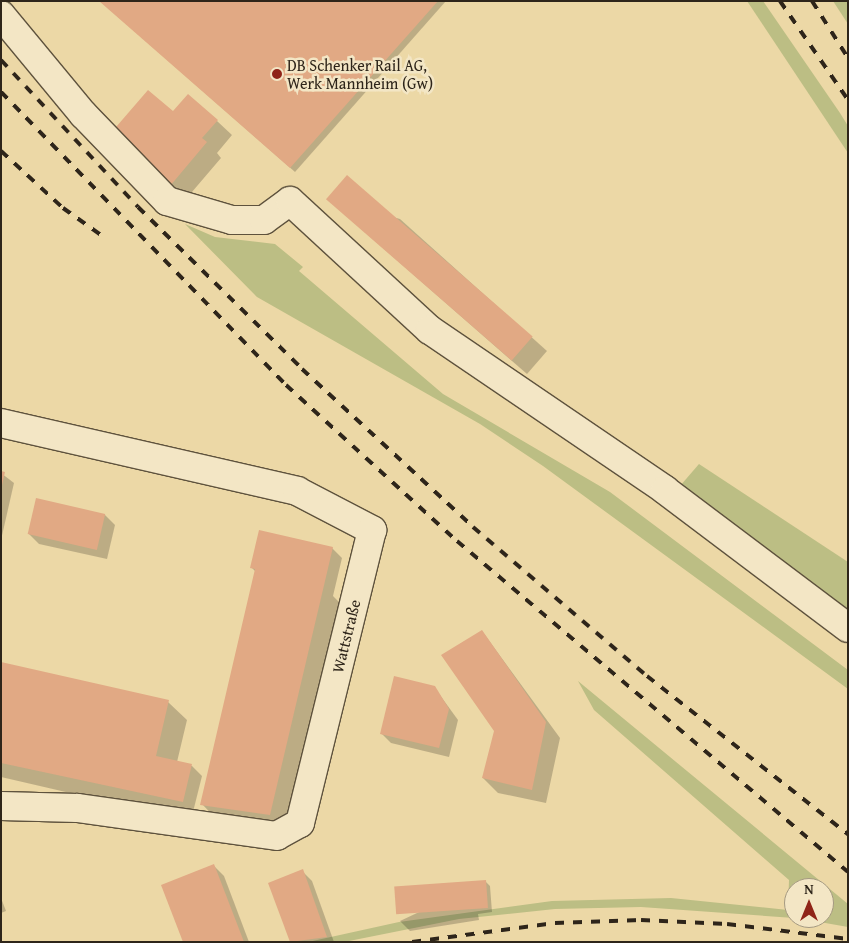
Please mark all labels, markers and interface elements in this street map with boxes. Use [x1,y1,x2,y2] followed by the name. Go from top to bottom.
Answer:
[287,55,433,93] place label: DB Schenker Rail AG, Werk Mannheim (Gw)
[271,68,283,80] marker: DB Schenker Rail AG, Werk Mannheim (Gw)
[328,597,364,675] street label: Wattstraße
[784,878,834,928] north arrow
[804,879,814,899] text: N

